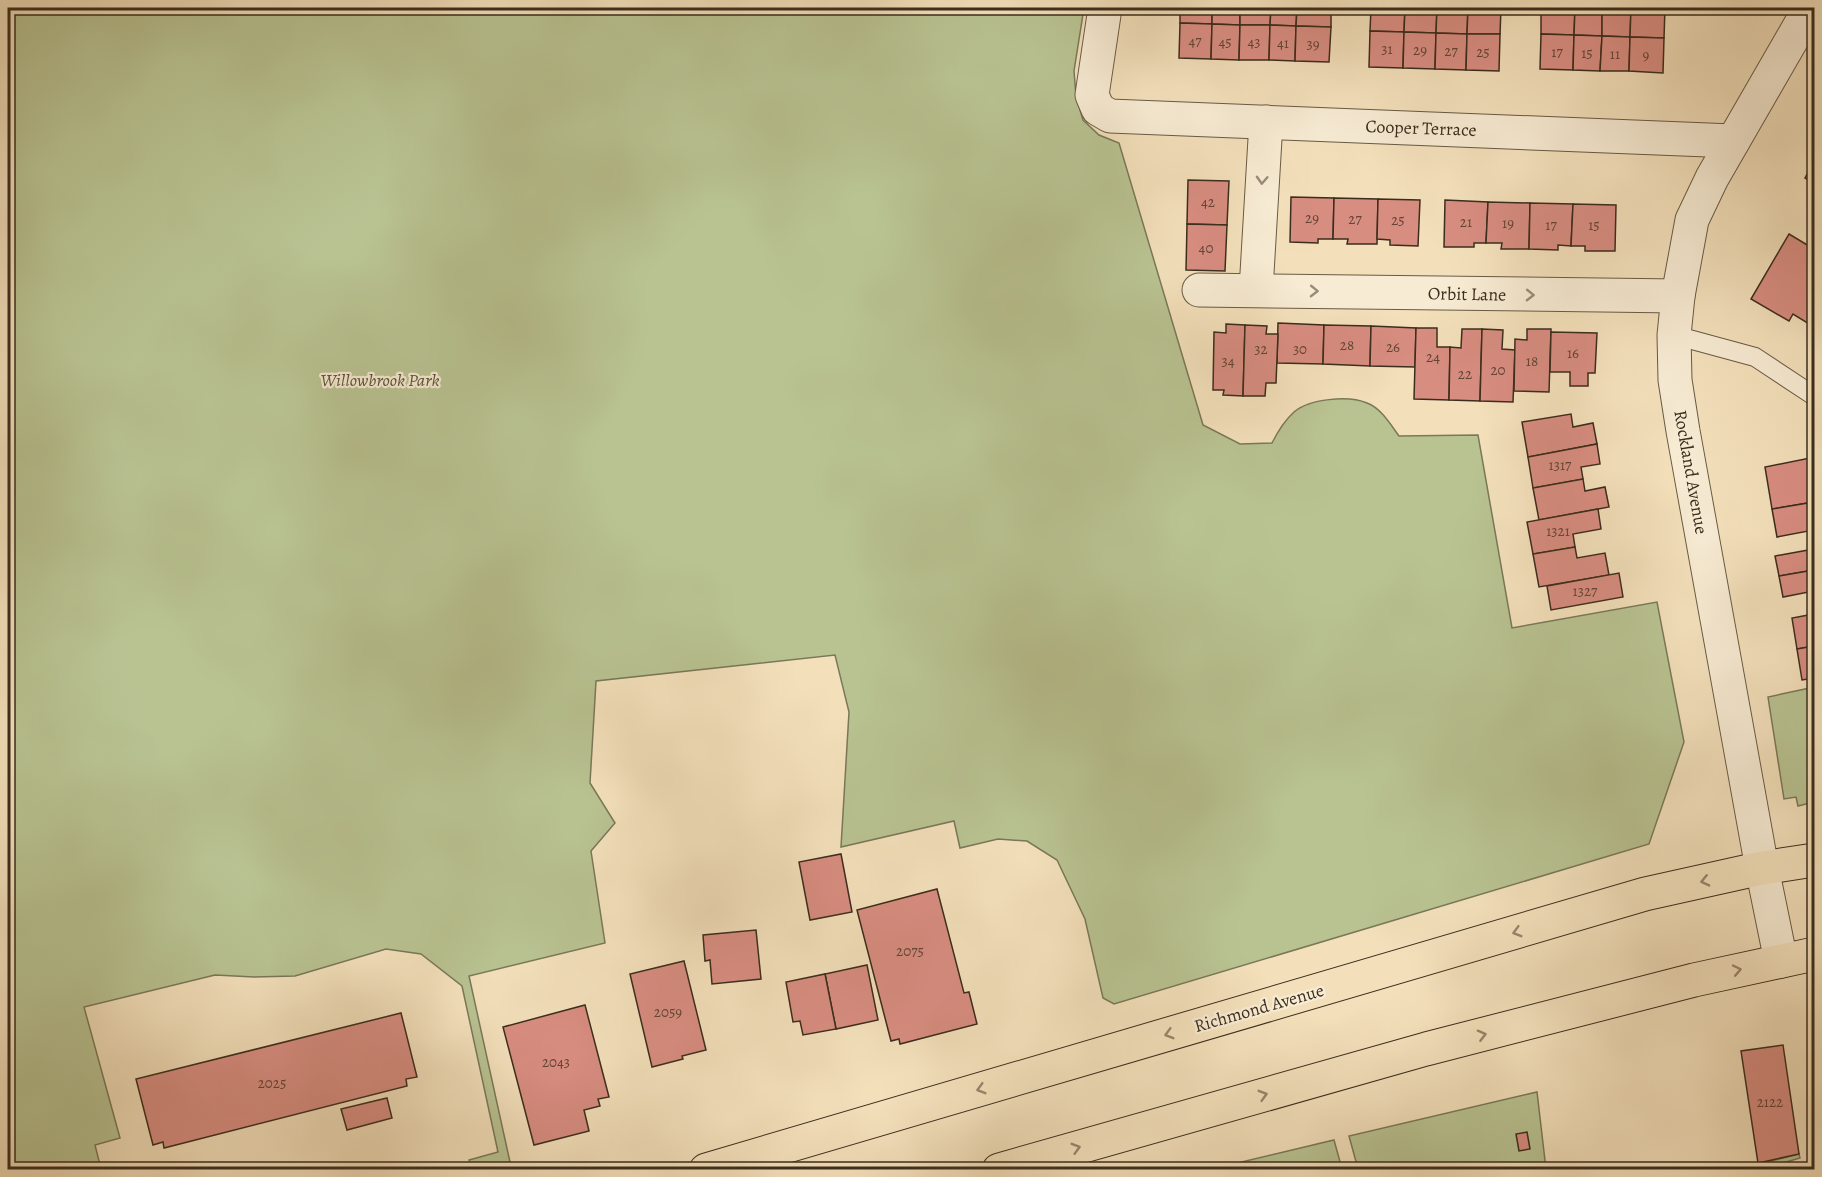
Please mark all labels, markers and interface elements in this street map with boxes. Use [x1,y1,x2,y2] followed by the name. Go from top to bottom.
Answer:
[1188,31,1202,51] house number: 47
[1218,32,1232,52] house number: 45
[1247,32,1261,52] house number: 43
[1277,33,1289,53] house number: 41
[1306,34,1320,54] house number: 39
[1381,39,1393,59] house number: 31
[1413,40,1427,60] house number: 29
[1444,41,1458,61] house number: 27
[1476,42,1490,62] house number: 25
[1551,42,1563,62] house number: 17
[1581,43,1593,63] house number: 15
[1610,44,1620,64] house number: 11
[1643,45,1650,65] house number: 9
[1365,114,1477,142] street label: Cooper Terrace
[1256,176,1269,185] one-way arrow
[1201,192,1215,212] house number: 42
[1305,208,1319,228] house number: 29
[1348,209,1362,229] house number: 27
[1391,210,1405,230] house number: 25
[1460,212,1472,232] house number: 21
[1502,213,1514,233] house number: 19
[1545,215,1557,235] house number: 17
[1588,215,1600,235] house number: 15
[1199,238,1213,258] house number: 40
[1428,281,1506,307] street label: Orbit Lane
[1310,285,1319,297] one-way arrow
[1526,288,1535,301] one-way arrow
[1340,335,1354,355] house number: 28
[1386,337,1400,357] house number: 26
[1254,339,1268,359] house number: 32
[1293,339,1307,359] house number: 30
[1567,343,1579,363] house number: 16
[1426,347,1440,367] house number: 24
[1221,351,1235,371] house number: 34
[1526,351,1538,371] house number: 18
[1490,360,1506,380] house number: 20
[1458,364,1472,384] house number: 22
[321,368,439,392] park label: Willowbrook Park
[1668,408,1714,536] street label: Rockland Avenue
[1549,455,1572,475] house number: 1317
[1546,521,1570,541] house number: 1321
[1573,581,1598,601] house number: 1327
[1700,873,1710,886] one-way arrow
[1512,925,1523,937] one-way arrow
[896,941,924,961] house number: 2075
[1732,965,1742,978] one-way arrow
[1191,978,1327,1038] street label: Richmond Avenue
[654,1002,682,1022] house number: 2059
[1164,1027,1175,1039] one-way arrow
[1477,1029,1487,1042] one-way arrow
[542,1052,570,1072] house number: 2043
[258,1073,286,1093] house number: 2025
[977,1082,987,1094] one-way arrow
[1258,1090,1268,1102] one-way arrow
[1757,1092,1783,1112] house number: 2122
[1070,1143,1081,1155] one-way arrow

